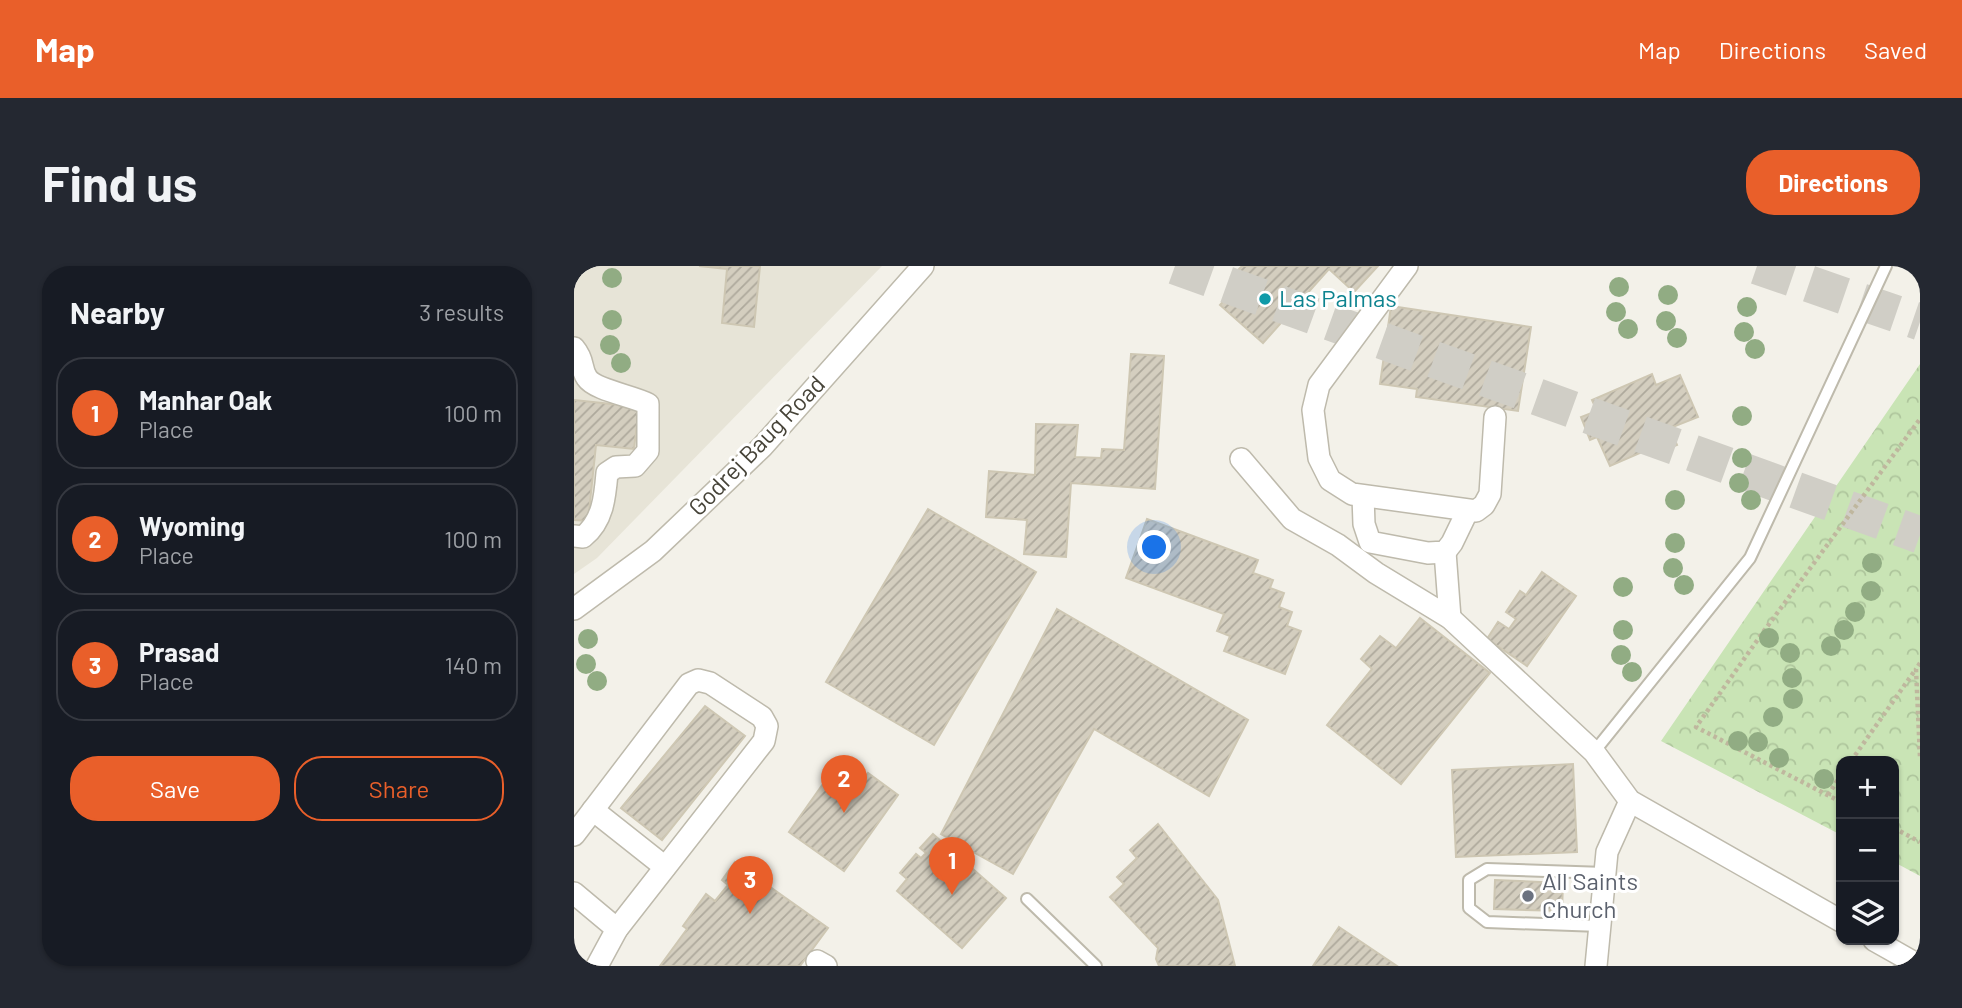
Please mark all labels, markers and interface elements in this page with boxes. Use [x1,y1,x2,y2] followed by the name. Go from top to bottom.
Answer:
[35,29,95,69] text: Map
[1638,35,1681,64] text: Map
[1719,35,1826,64] text: Directions
[1864,35,1927,64] text: Saved
[1746,150,1920,215] button: Directions
[42,153,197,212] text: Find us
[1279,283,1397,312] place label: Las Palmas
[1257,291,1273,307] marker: Las Palmas
[70,294,165,330] text: Nearby
[419,298,504,326] text: 3 results
[682,369,830,521] street label: Godrej Baug Road
[139,384,272,415] text: Manhar Oak
[91,399,99,427] text: 1
[444,399,502,427] text: 100 m
[139,415,194,443] text: Place
[139,510,245,541] text: Wyoming
[89,525,101,553] text: 2
[444,525,502,553] text: 100 m
[1137,530,1171,564] your location
[139,541,194,569] text: Place
[139,636,220,667] text: Prasad
[89,651,101,679] text: 3
[445,651,502,679] text: 140 m
[139,667,194,695] text: Place
[821,755,867,813] pin: 2
[70,756,280,821] button: Save
[294,756,504,821] button: Share
[1836,756,1899,945] map controls
[1836,756,1899,819] button: +
[1836,819,1899,882] button: −
[929,837,975,895] pin: 1
[727,856,773,914] pin: 3
[1542,866,1638,923] place label: All Saints Church
[1836,882,1899,945] button: layers
[1520,888,1536,904] marker: All Saints Church

